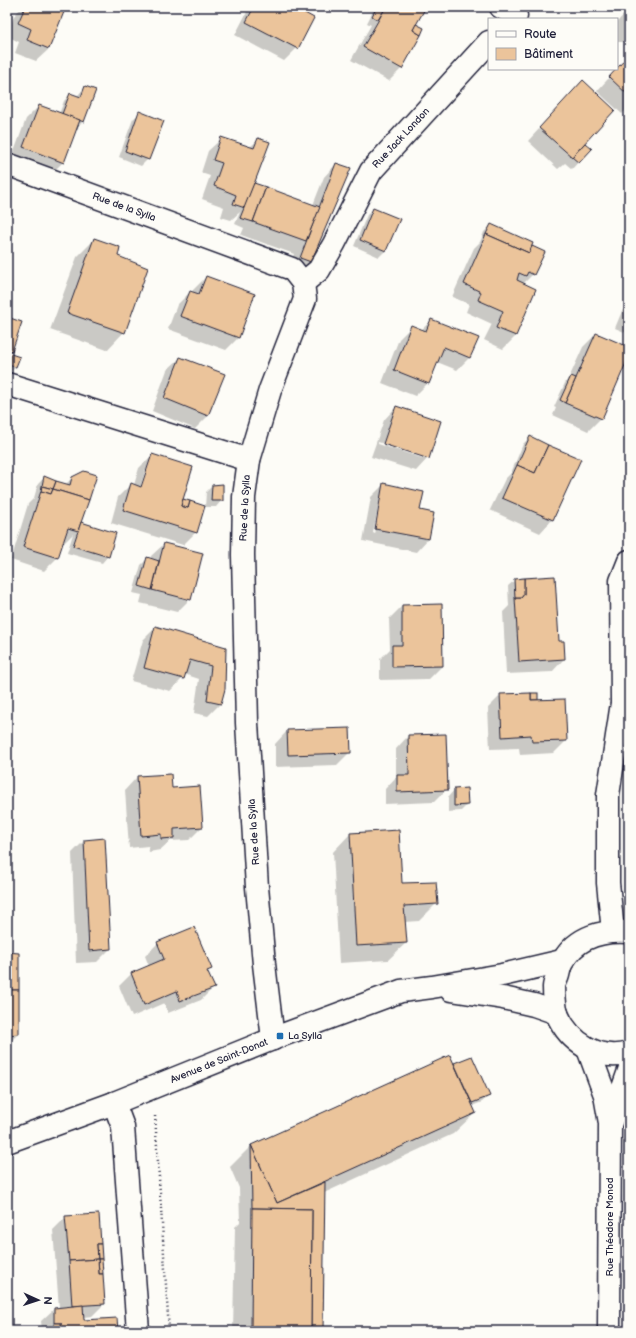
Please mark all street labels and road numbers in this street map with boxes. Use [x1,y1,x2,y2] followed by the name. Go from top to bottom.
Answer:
[370,105,432,171] street label: Rue Jack London
[91,190,158,224] street label: Rue de la Sylla
[237,474,253,542] street label: Rue de la Sylla
[246,798,262,866] street label: Rue de la Sylla
[169,1036,269,1086] street label: Avenue de Saint-Donat
[604,1177,616,1276] street label: Rue Théodore Monod

